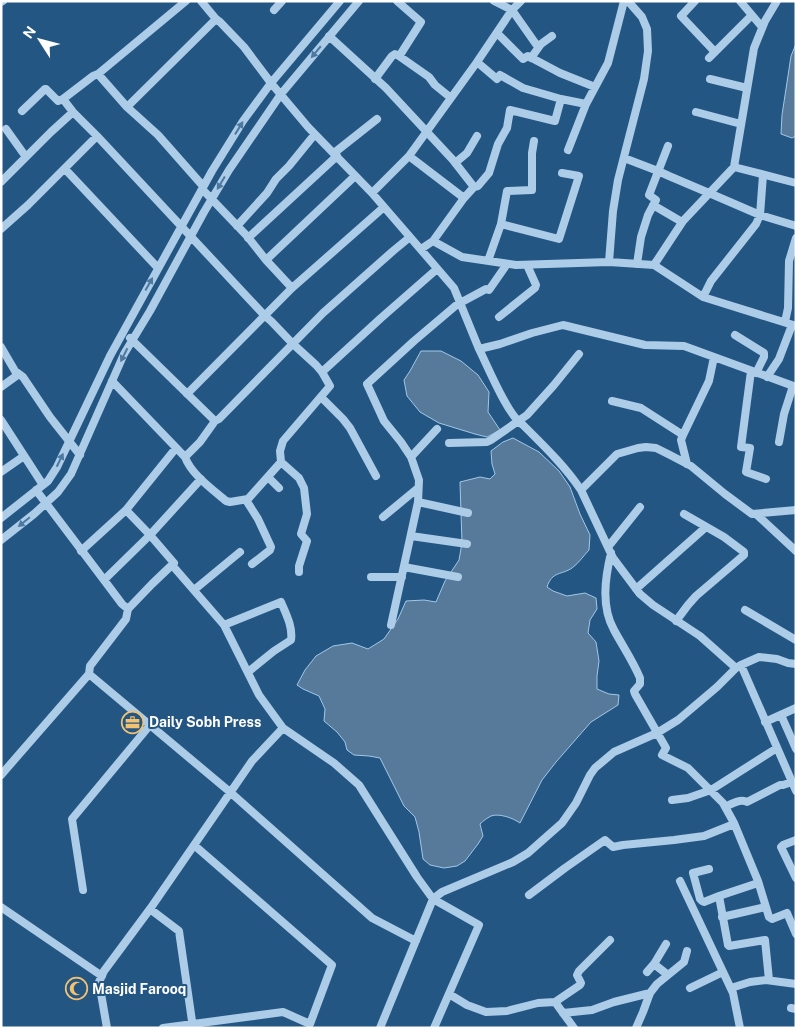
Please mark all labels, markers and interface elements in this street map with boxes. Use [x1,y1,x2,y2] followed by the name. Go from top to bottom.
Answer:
[15,15,65,65] north arrow
[20,23,39,41] text: N
[310,45,322,57] one-way arrow
[234,121,243,135] one-way arrow
[216,177,225,190] one-way arrow
[145,277,153,291] one-way arrow
[120,348,128,362] one-way arrow
[56,453,64,467] one-way arrow
[18,516,31,527] one-way arrow
[121,710,145,734] office icon: Daily Sobh Press
[149,714,261,730] place label: Daily Sobh Press
[64,977,88,1001] mosque icon: Masjid Farooq
[92,981,186,997] place label: Masjid Farooq

